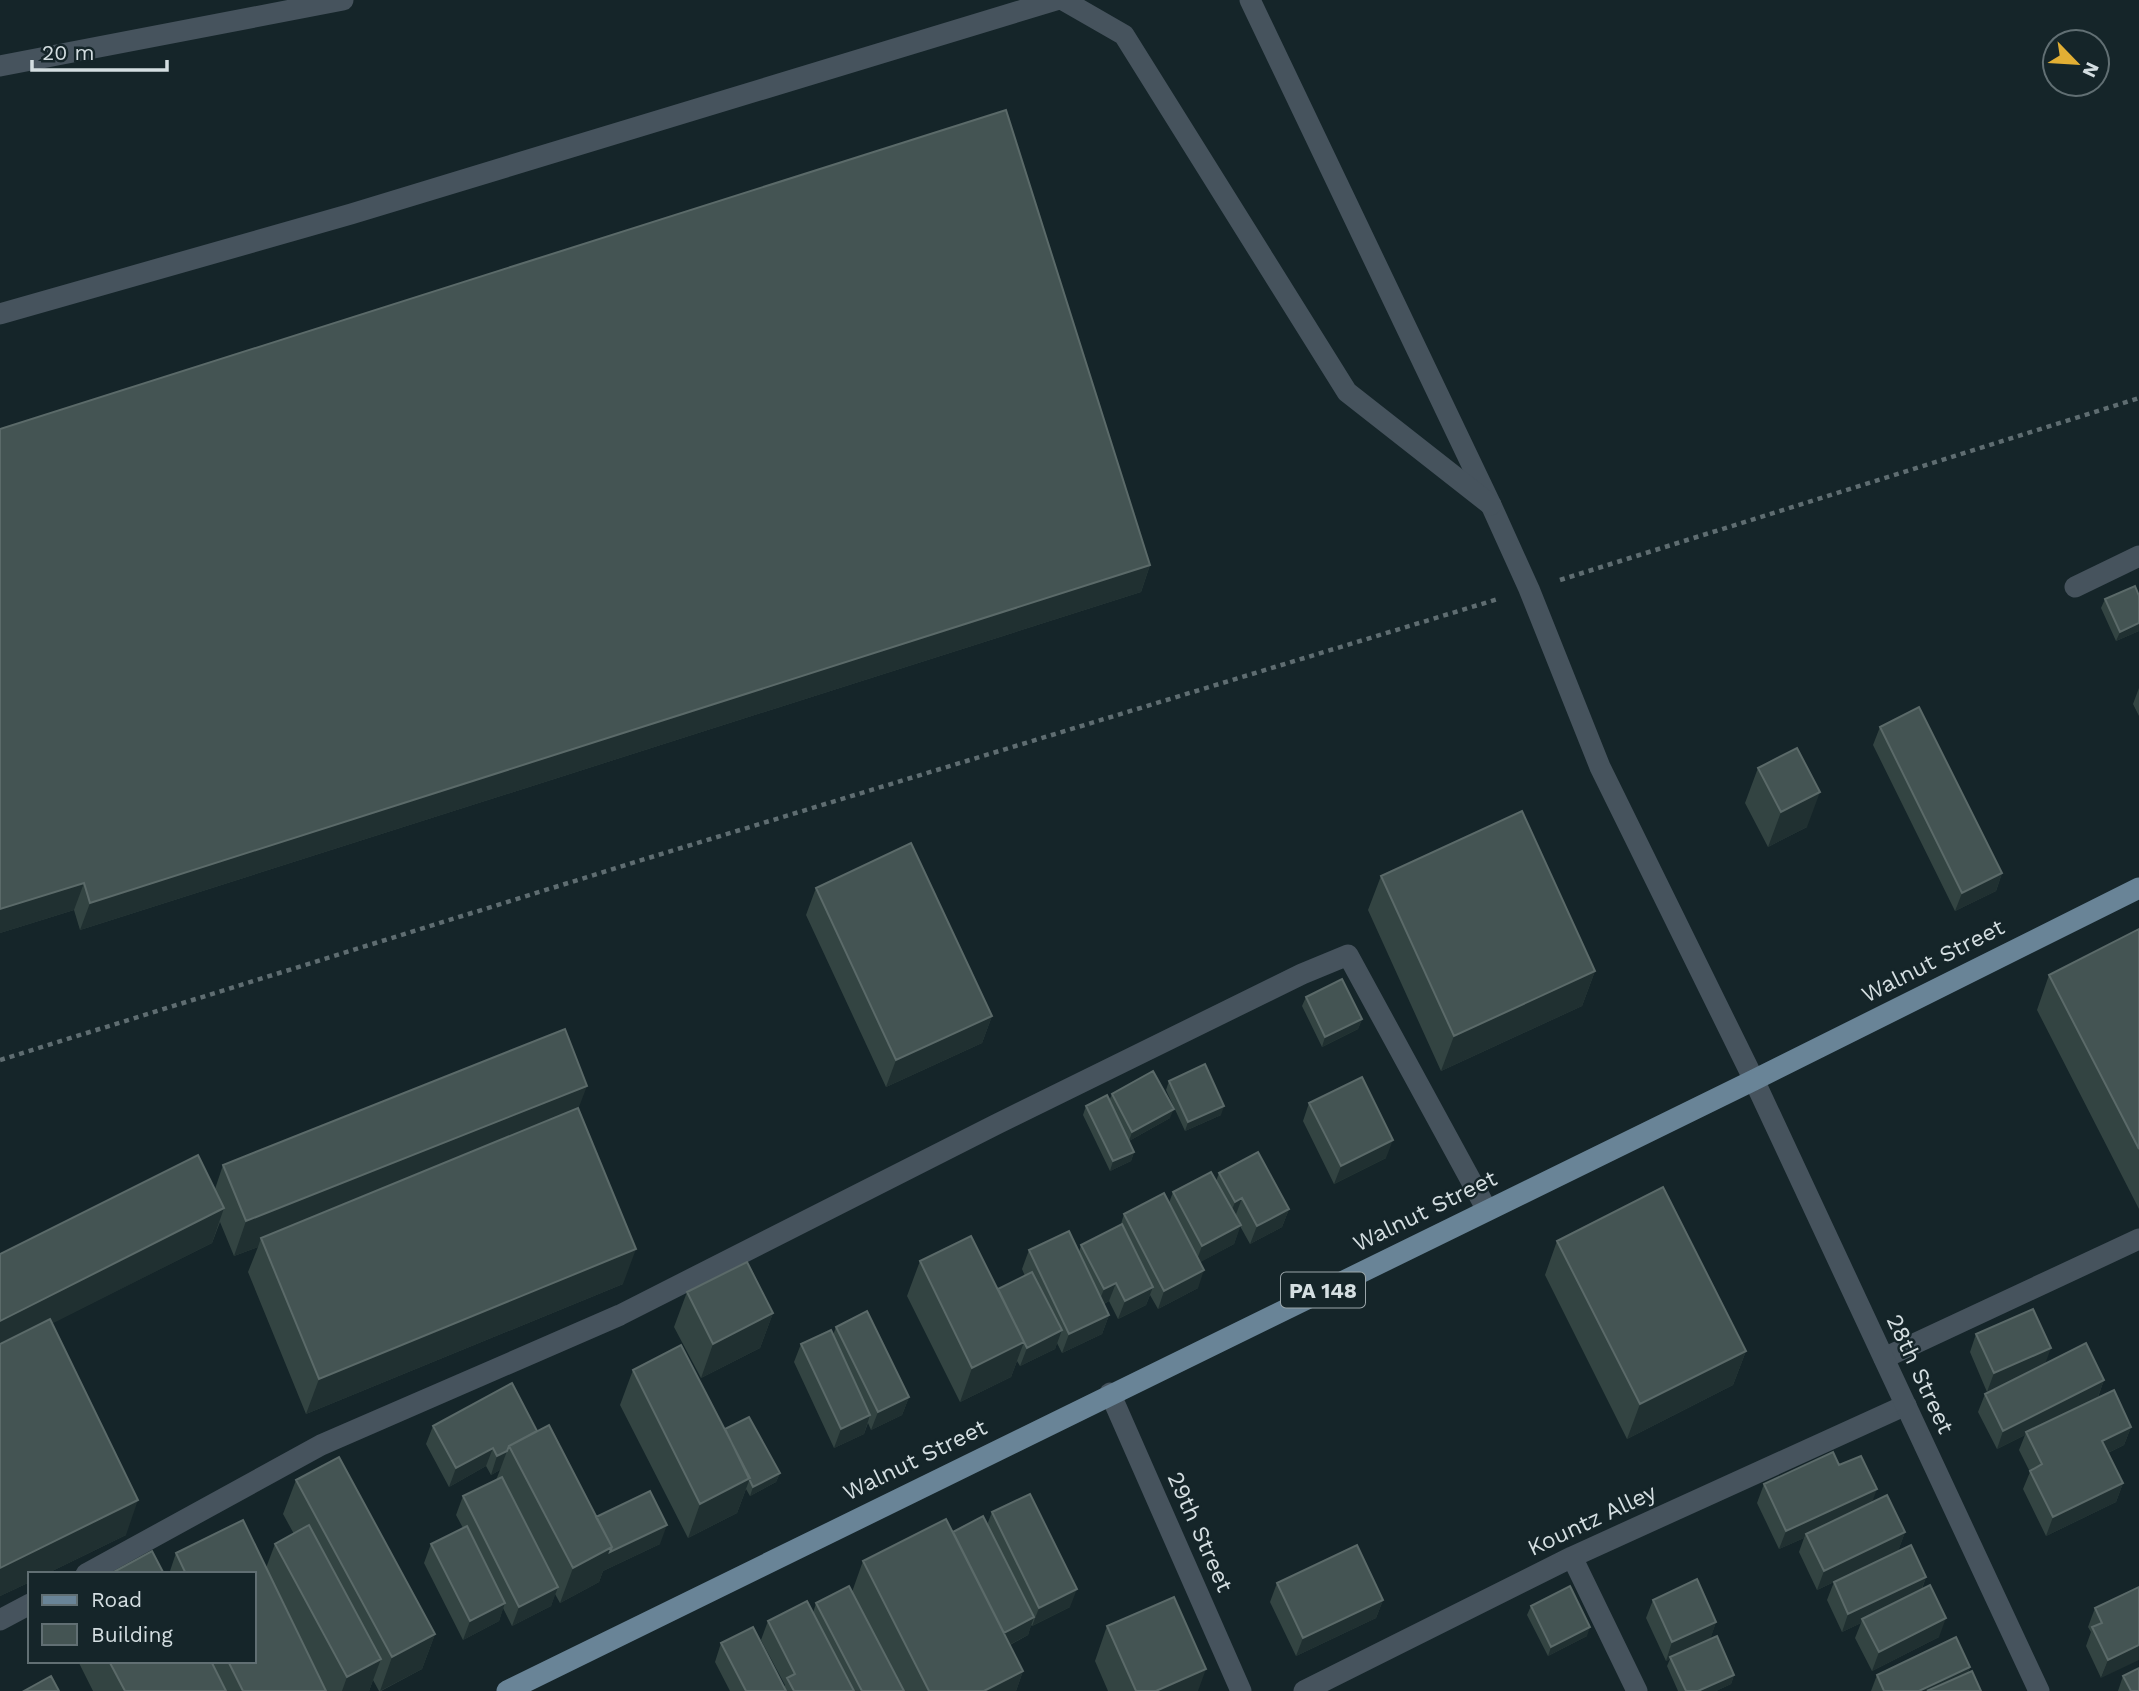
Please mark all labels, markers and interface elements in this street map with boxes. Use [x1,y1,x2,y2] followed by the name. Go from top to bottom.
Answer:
[32,28,166,72] scale bar
[2041,28,2111,98] north arrow
[42,40,94,65] text: 20 m
[2078,59,2104,81] text: N
[1857,913,2009,1009] street label: Walnut Street
[1349,1164,1502,1257] street label: Walnut Street
[1281,1272,1365,1308] road number: PA 148
[1881,1310,1960,1438] street label: 28th Street
[839,1413,992,1506] street label: Walnut Street
[1162,1468,1239,1597] street label: 29th Street
[1523,1478,1661,1562] street label: Kountz Alley
[28,1572,256,1663] legend
[91,1587,142,1612] text: Road
[91,1622,173,1647] text: Building

